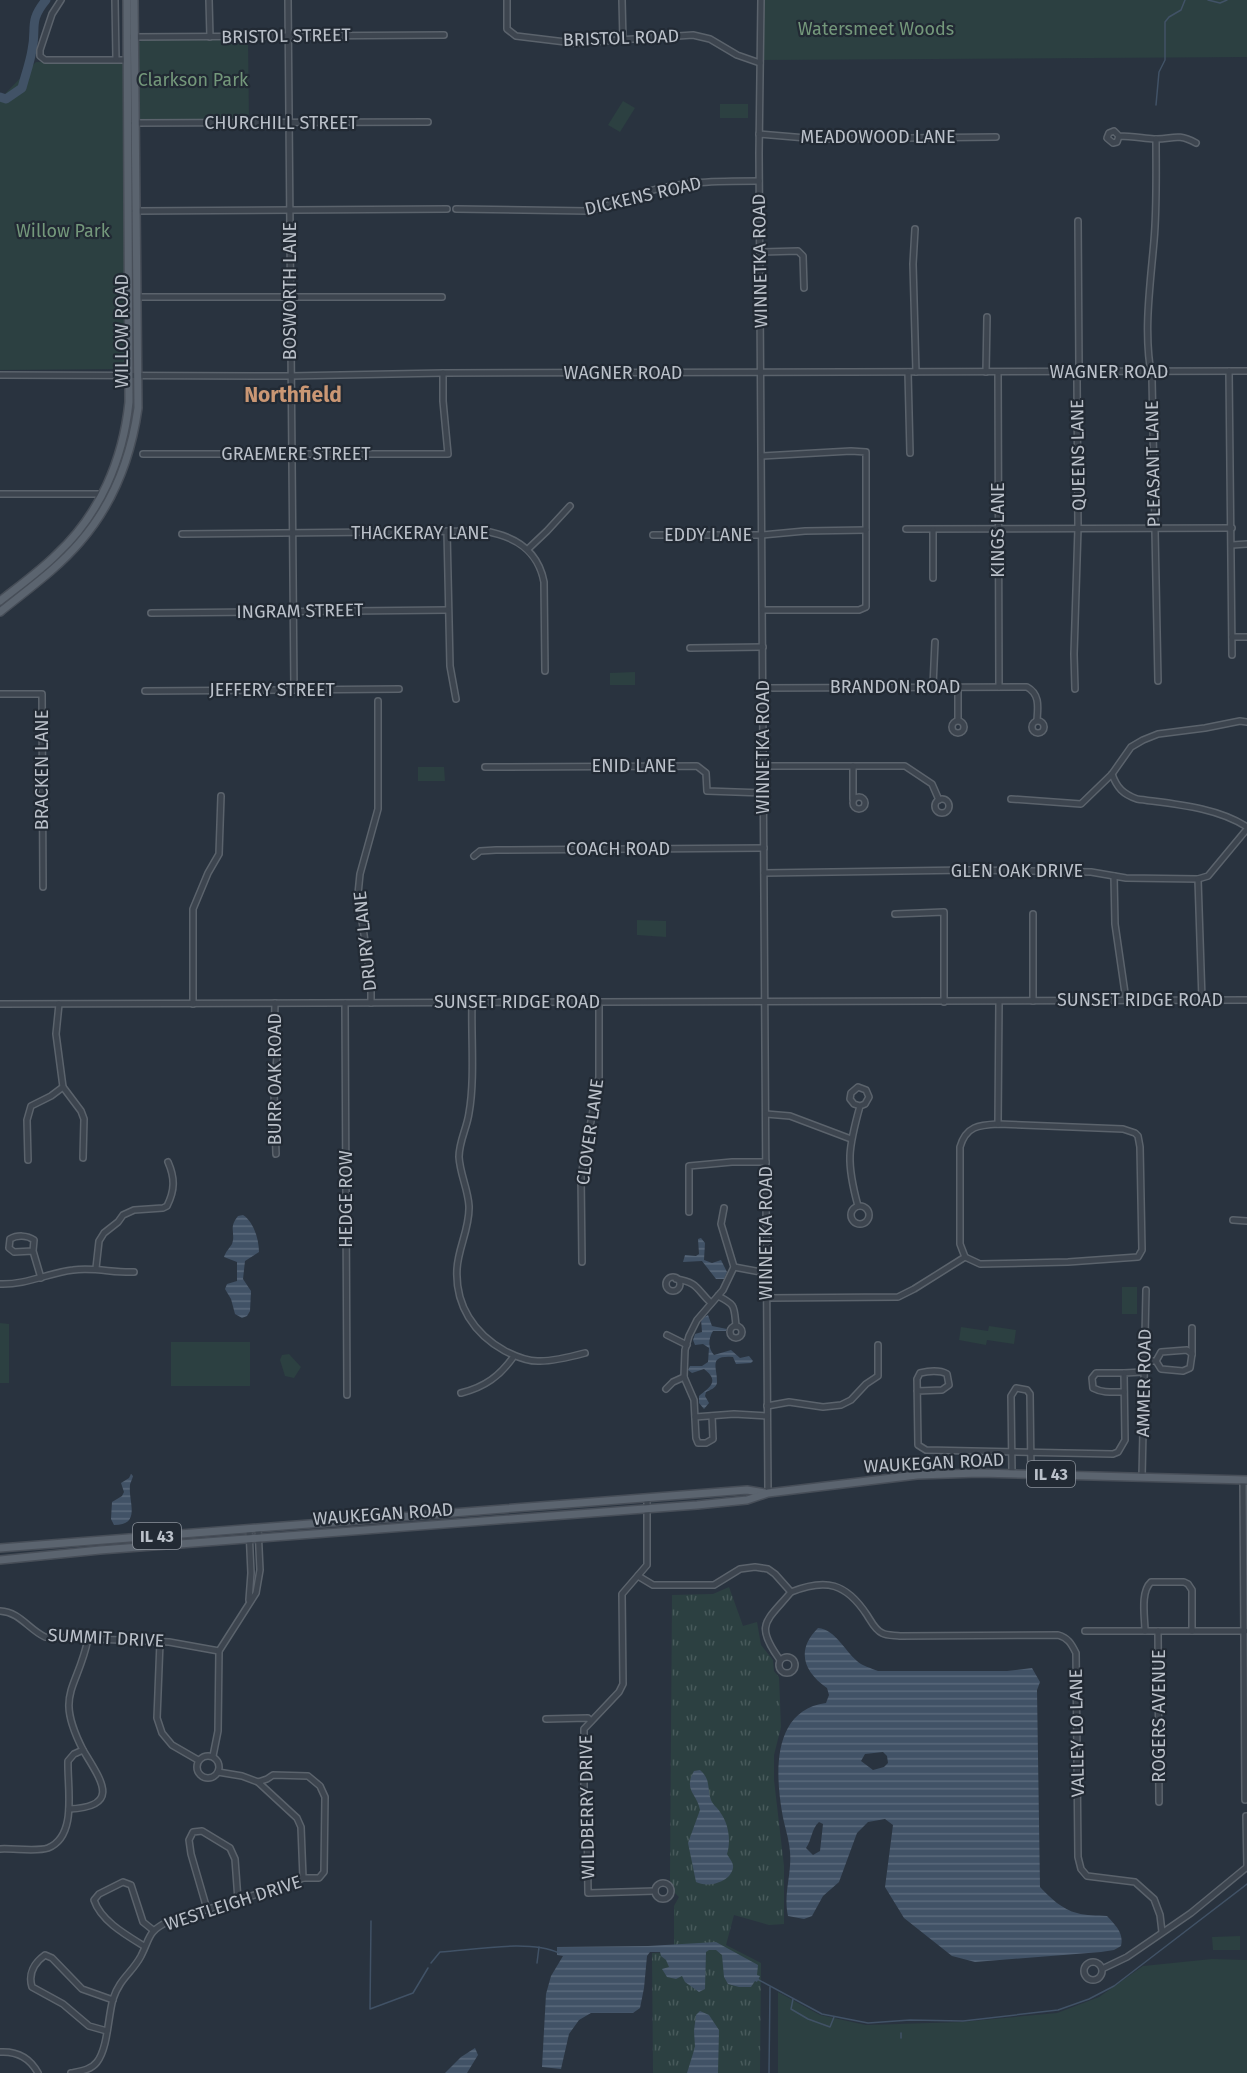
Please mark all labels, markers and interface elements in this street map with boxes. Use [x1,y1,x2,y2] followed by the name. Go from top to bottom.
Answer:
[798,18,954,40] park label: Watersmeet Woods
[221,24,352,48] street label: BRISTOL STREET
[562,25,680,51] street label: BRISTOL ROAD
[138,69,249,91] park label: Clarkson Park
[204,112,358,134] street label: CHURCHILL STREET
[800,126,956,148] street label: MEADOWOOD LANE
[583,172,703,220] street label: DICKENS ROAD
[748,194,772,328] street label: WINNETKA ROAD
[16,220,111,242] park label: Willow Park
[279,222,301,360] street label: BOSWORTH LANE
[111,274,133,388] street label: WILLOW ROAD
[1050,361,1168,383] street label: WAGNER ROAD
[564,362,682,384] street label: WAGNER ROAD
[244,382,342,408] district label: Northfield
[1066,399,1090,511] street label: QUEENS LANE
[1141,400,1165,528] street label: PLEASANT LANE
[221,443,371,465] street label: GRAEMERE STREET
[987,482,1009,578] street label: KINGS LANE
[351,522,489,544] street label: THACKERAY LANE
[664,524,752,546] street label: EDDY LANE
[236,599,364,623] street label: INGRAM STREET
[830,676,960,698] street label: BRANDON ROAD
[209,679,336,701] street label: JEFFERY STREET
[752,680,774,814] street label: WINNETKA ROAD
[31,710,53,830] street label: BRACKEN LANE
[592,755,676,777] street label: ENID LANE
[566,838,670,860] street label: COACH ROAD
[951,860,1083,882] street label: GLEN OAK DRIVE
[349,890,381,992] street label: DRURY LANE
[1057,989,1223,1011] street label: SUNSET RIDGE ROAD
[434,991,600,1013] street label: SUNSET RIDGE ROAD
[264,1013,286,1145] street label: BURR OAK ROAD
[572,1077,608,1187] street label: CLOVER LANE
[335,1150,357,1248] street label: HEDGE ROW
[755,1166,777,1300] street label: WINNETKA ROAD
[1132,1329,1156,1437] street label: AMMER ROAD
[863,1448,1005,1478] street label: WAUKEGAN ROAD
[1027,1461,1075,1487] road number: IL 43
[312,1498,454,1530] street label: WAUKEGAN ROAD
[133,1523,181,1549] road number: IL 43
[47,1624,165,1652] street label: SUMMIT DRIVE
[1148,1649,1170,1783] street label: ROGERS AVENUE
[1065,1668,1089,1798] street label: VALLEY LO LANE
[575,1734,599,1880] street label: WILDBERRY DRIVE
[162,1870,304,1936] street label: WESTLEIGH DRIVE

